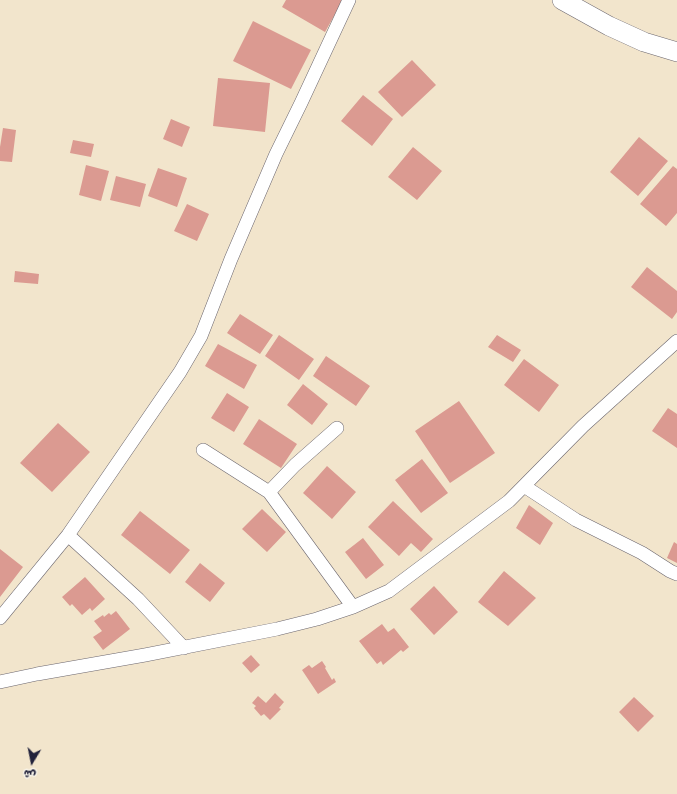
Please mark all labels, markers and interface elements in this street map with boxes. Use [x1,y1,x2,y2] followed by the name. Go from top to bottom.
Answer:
[12,742,52,782] north arrow
[23,767,37,782] text: ش

